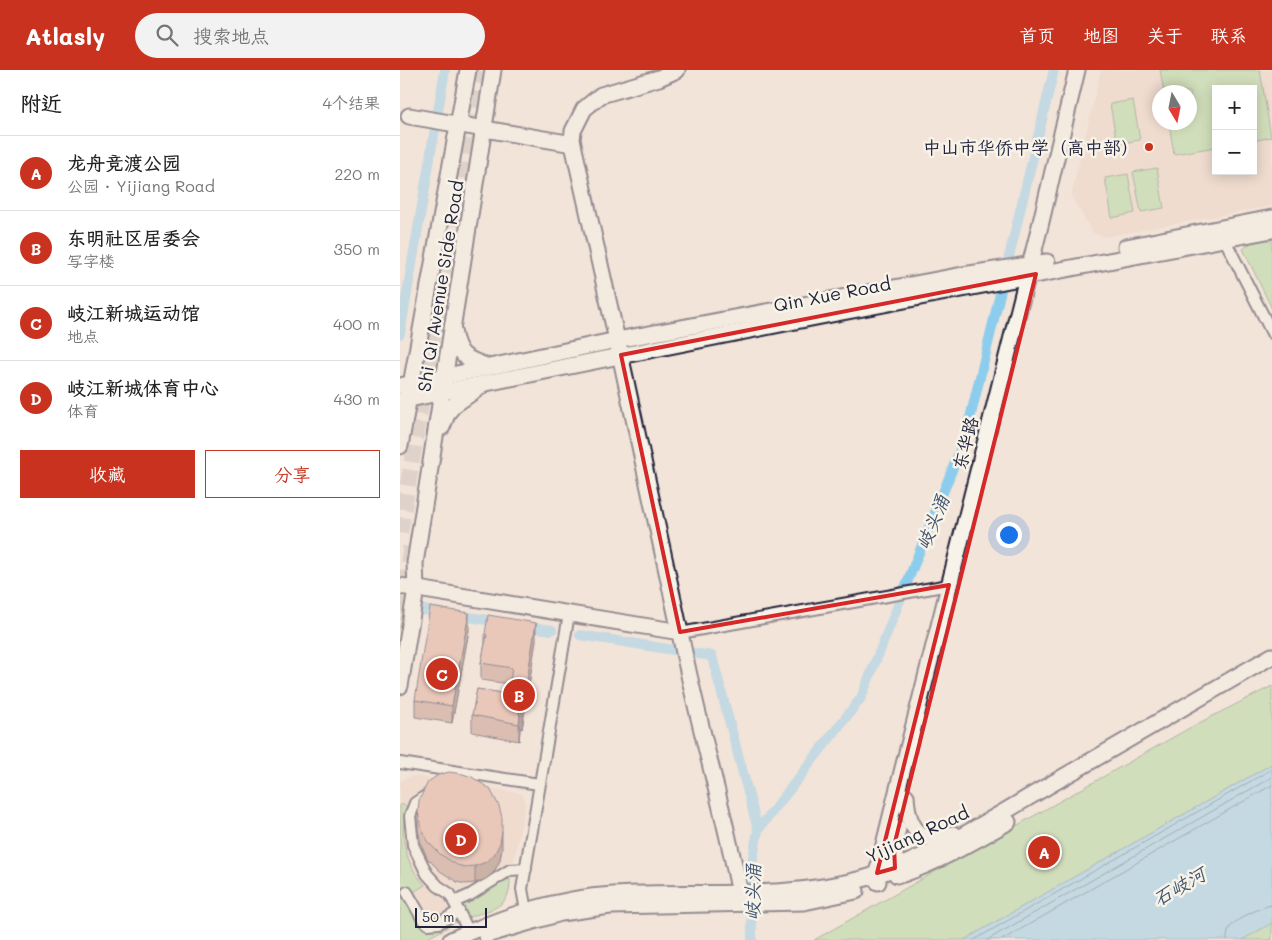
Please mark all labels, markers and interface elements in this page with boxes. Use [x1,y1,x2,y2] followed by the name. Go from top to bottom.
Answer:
[135,13,485,58] search box
[25,20,105,51] text: Atlasly
[153,21,181,49] icon: search
[193,23,269,48] text: 搜索地点
[1019,23,1055,47] text: 首页
[1083,23,1119,47] text: 地图
[1147,23,1183,47] text: 关于
[1211,23,1247,47] text: 联系
[1152,85,1197,130] north arrow
[1212,85,1257,175] map controls
[1212,85,1257,130] button: +
[20,89,62,116] text: 附近
[323,92,380,113] text: 4个结果
[1212,130,1257,175] button: −
[923,135,1139,159] place label: 中山市华侨中学（高中部）
[1143,141,1155,153] marker: 中山市华侨中学（高中部）
[67,150,181,175] text: 龙舟竞渡公园
[30,163,42,184] text: A
[334,163,380,184] text: 220 m
[67,175,215,196] text: 公园 · Yijiang Road
[411,179,469,393] street label: Shi Qi Avenue Side Road
[67,225,200,250] text: 东明社区居委会
[31,238,41,259] text: B
[334,238,380,259] text: 350 m
[67,250,115,271] text: 写字楼
[771,271,893,317] street label: Qin Xue Road
[67,300,200,325] text: 岐江新城运动馆
[30,313,42,334] text: C
[333,313,380,334] text: 400 m
[67,325,99,346] text: 地点
[67,375,219,400] text: 岐江新城体育中心
[30,388,42,409] text: D
[333,388,380,409] text: 430 m
[67,400,99,421] text: 体育
[947,414,983,472] street label: 东华路
[20,450,195,498] button: 收藏
[205,450,380,498] button: 分享
[910,490,955,553] water label: 岐头涌
[996,522,1022,548] your location
[426,655,458,693] pin: C
[503,676,535,714] pin: B
[862,800,972,868] street label: Yijiang Road
[445,820,477,858] pin: D
[1028,833,1060,871] pin: A
[1148,859,1213,911] water label: 石岐河
[739,862,765,921] water label: 岐头涌
[415,905,488,928] scale bar
[422,907,454,926] text: 50 m

